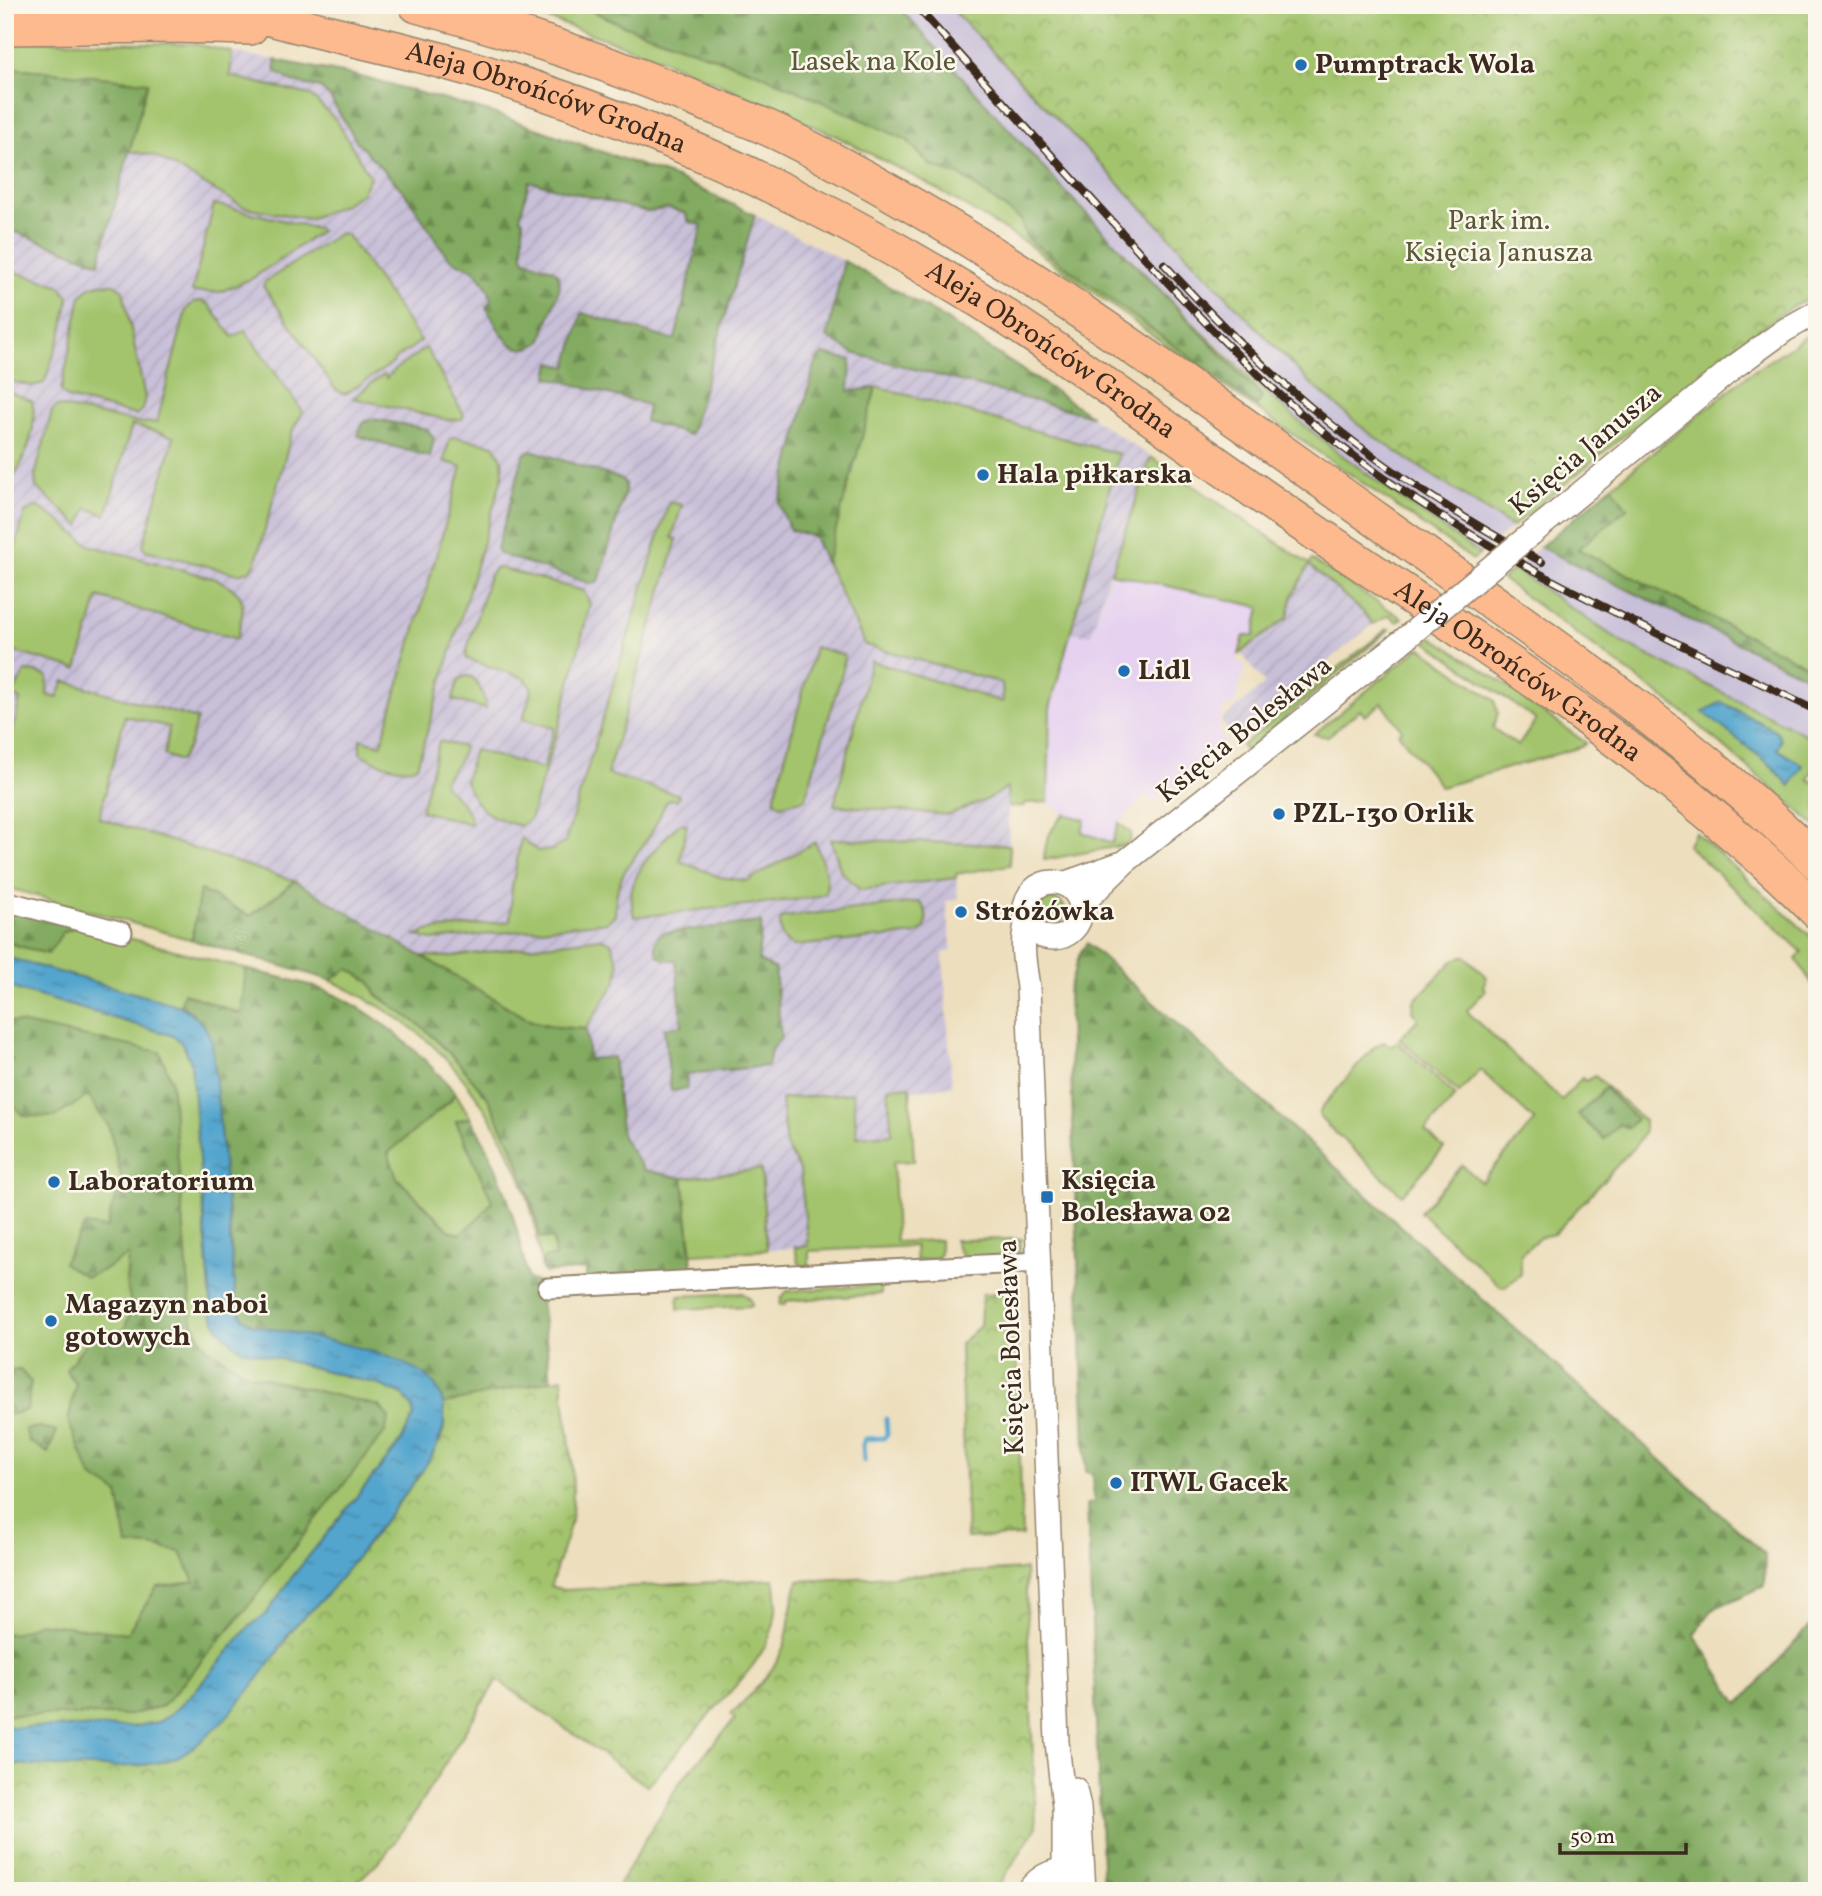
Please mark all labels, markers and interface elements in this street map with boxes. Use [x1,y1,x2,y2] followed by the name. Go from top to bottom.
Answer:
[401,32,693,164] street label: Aleja Obrońców Grodna
[790,43,956,82] park label: Lasek na Kole
[1315,46,1535,85] place label: Pumptrack Wola
[1293,57,1309,73] marker: Pumptrack Wola
[1405,202,1593,273] park label: Park im. Księcia Janusza
[918,251,1184,449] street label: Aleja Obrońców Grodna
[1501,374,1671,526] street label: Księcia Janusza
[997,456,1192,495] place label: Hala piłkarska
[975,467,991,483] marker: Hala piłkarska
[1386,571,1650,772] street label: Aleja Obrońców Grodna
[1149,647,1341,813] street label: Księcia Bolesława
[1138,652,1191,691] place label: Lidl
[1116,663,1132,679] marker: Lidl
[1293,795,1474,834] place label: PZL-130 Orlik
[1271,806,1287,822] marker: PZL-130 Orlik
[975,893,1115,932] place label: Stróżówka
[953,904,969,920] marker: Stróżówka
[1061,1162,1231,1233] place label: Księcia Bolesława 02
[68,1163,255,1202] place label: Laboratorium
[46,1174,62,1190] marker: Laboratorium
[1039,1189,1055,1205] marker: Księcia Bolesława 02
[989,1238,1035,1456] street label: Księcia Bolesława
[65,1286,268,1357] place label: Magazyn naboi gotowych
[43,1313,59,1329] marker: Magazyn naboi gotowych
[1130,1464,1288,1503] place label: ITWL Gacek
[1108,1475,1124,1491] marker: ITWL Gacek
[1560,1812,1686,1856] scale bar
[1570,1823,1615,1852] text: 50 m

